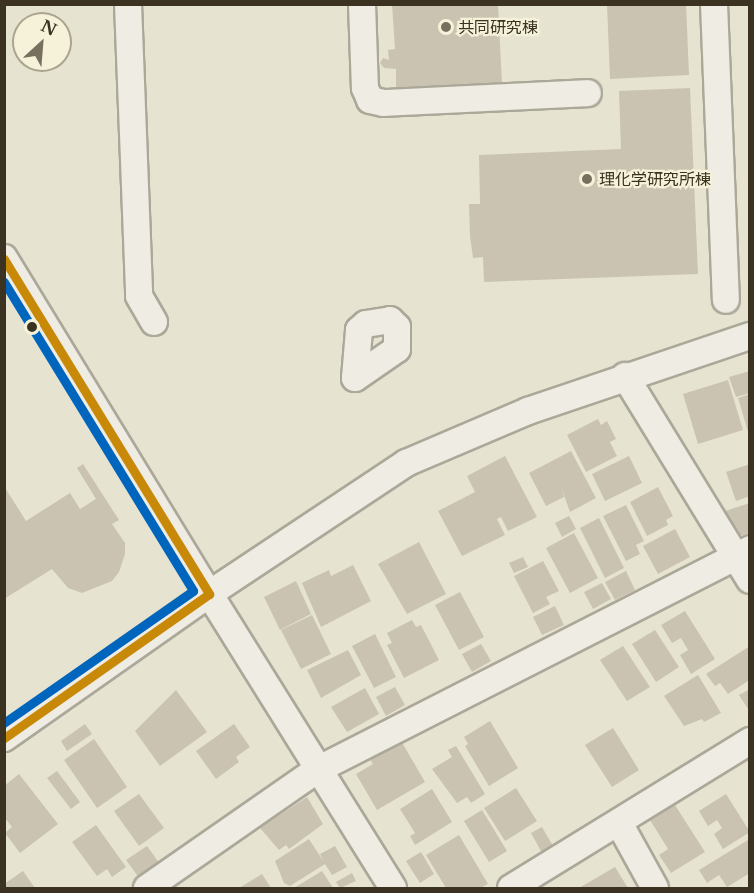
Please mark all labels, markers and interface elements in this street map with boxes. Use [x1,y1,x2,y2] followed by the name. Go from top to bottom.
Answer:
[12,12,72,72] north arrow
[38,15,60,40] text: N
[458,17,538,37] place label: 共同研究棟
[439,20,453,34] marker: 共同研究棟
[599,169,711,189] place label: 理化学研究所棟
[580,172,594,186] marker: 理化学研究所棟
[26,321,38,333] unlabelled marker

